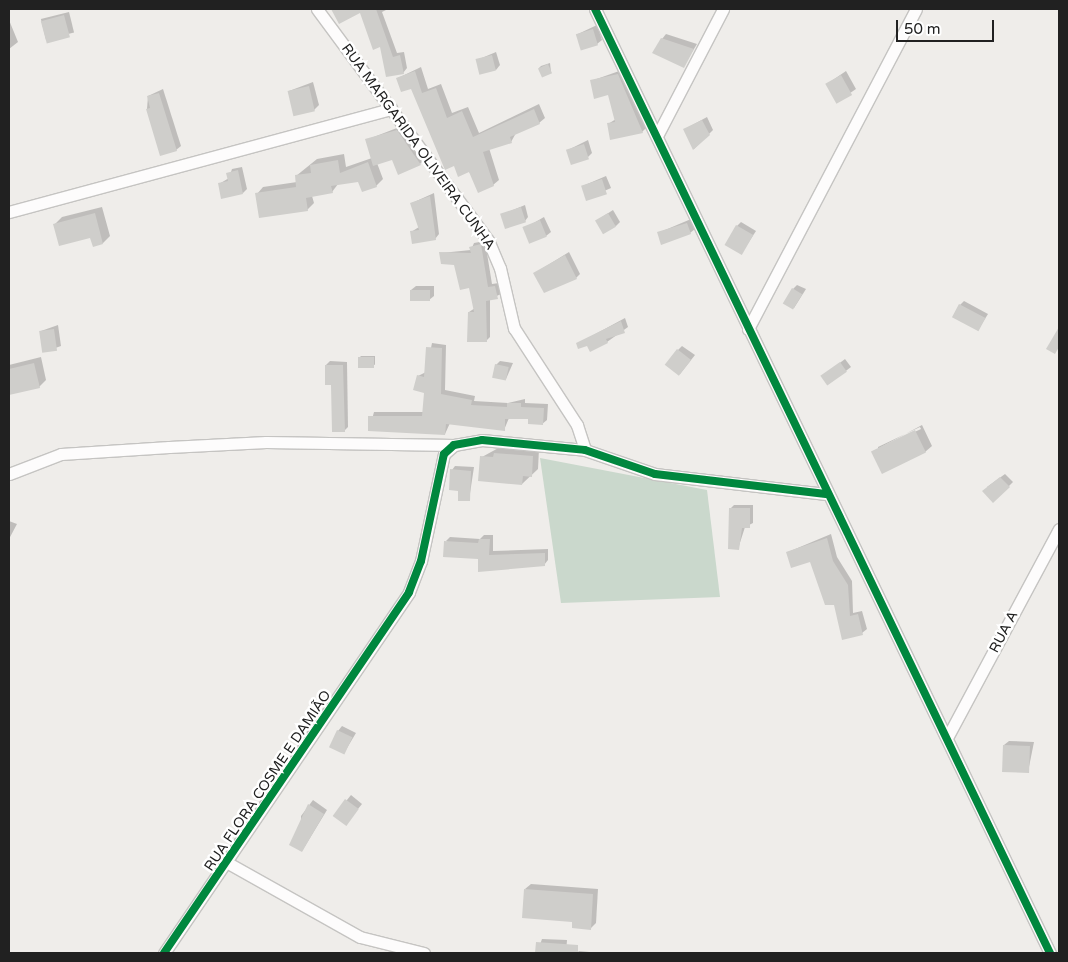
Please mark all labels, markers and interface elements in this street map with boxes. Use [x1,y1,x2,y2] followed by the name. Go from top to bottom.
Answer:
[898,10,996,42] scale bar
[904,20,941,38] text: 50 m
[338,41,498,253] street label: RUA MARGARIDA OLIVEIRA CUNHA
[986,608,1022,656] street label: RUA A
[201,687,335,875] street label: RUA FLORA COSME E DAMIÃO

